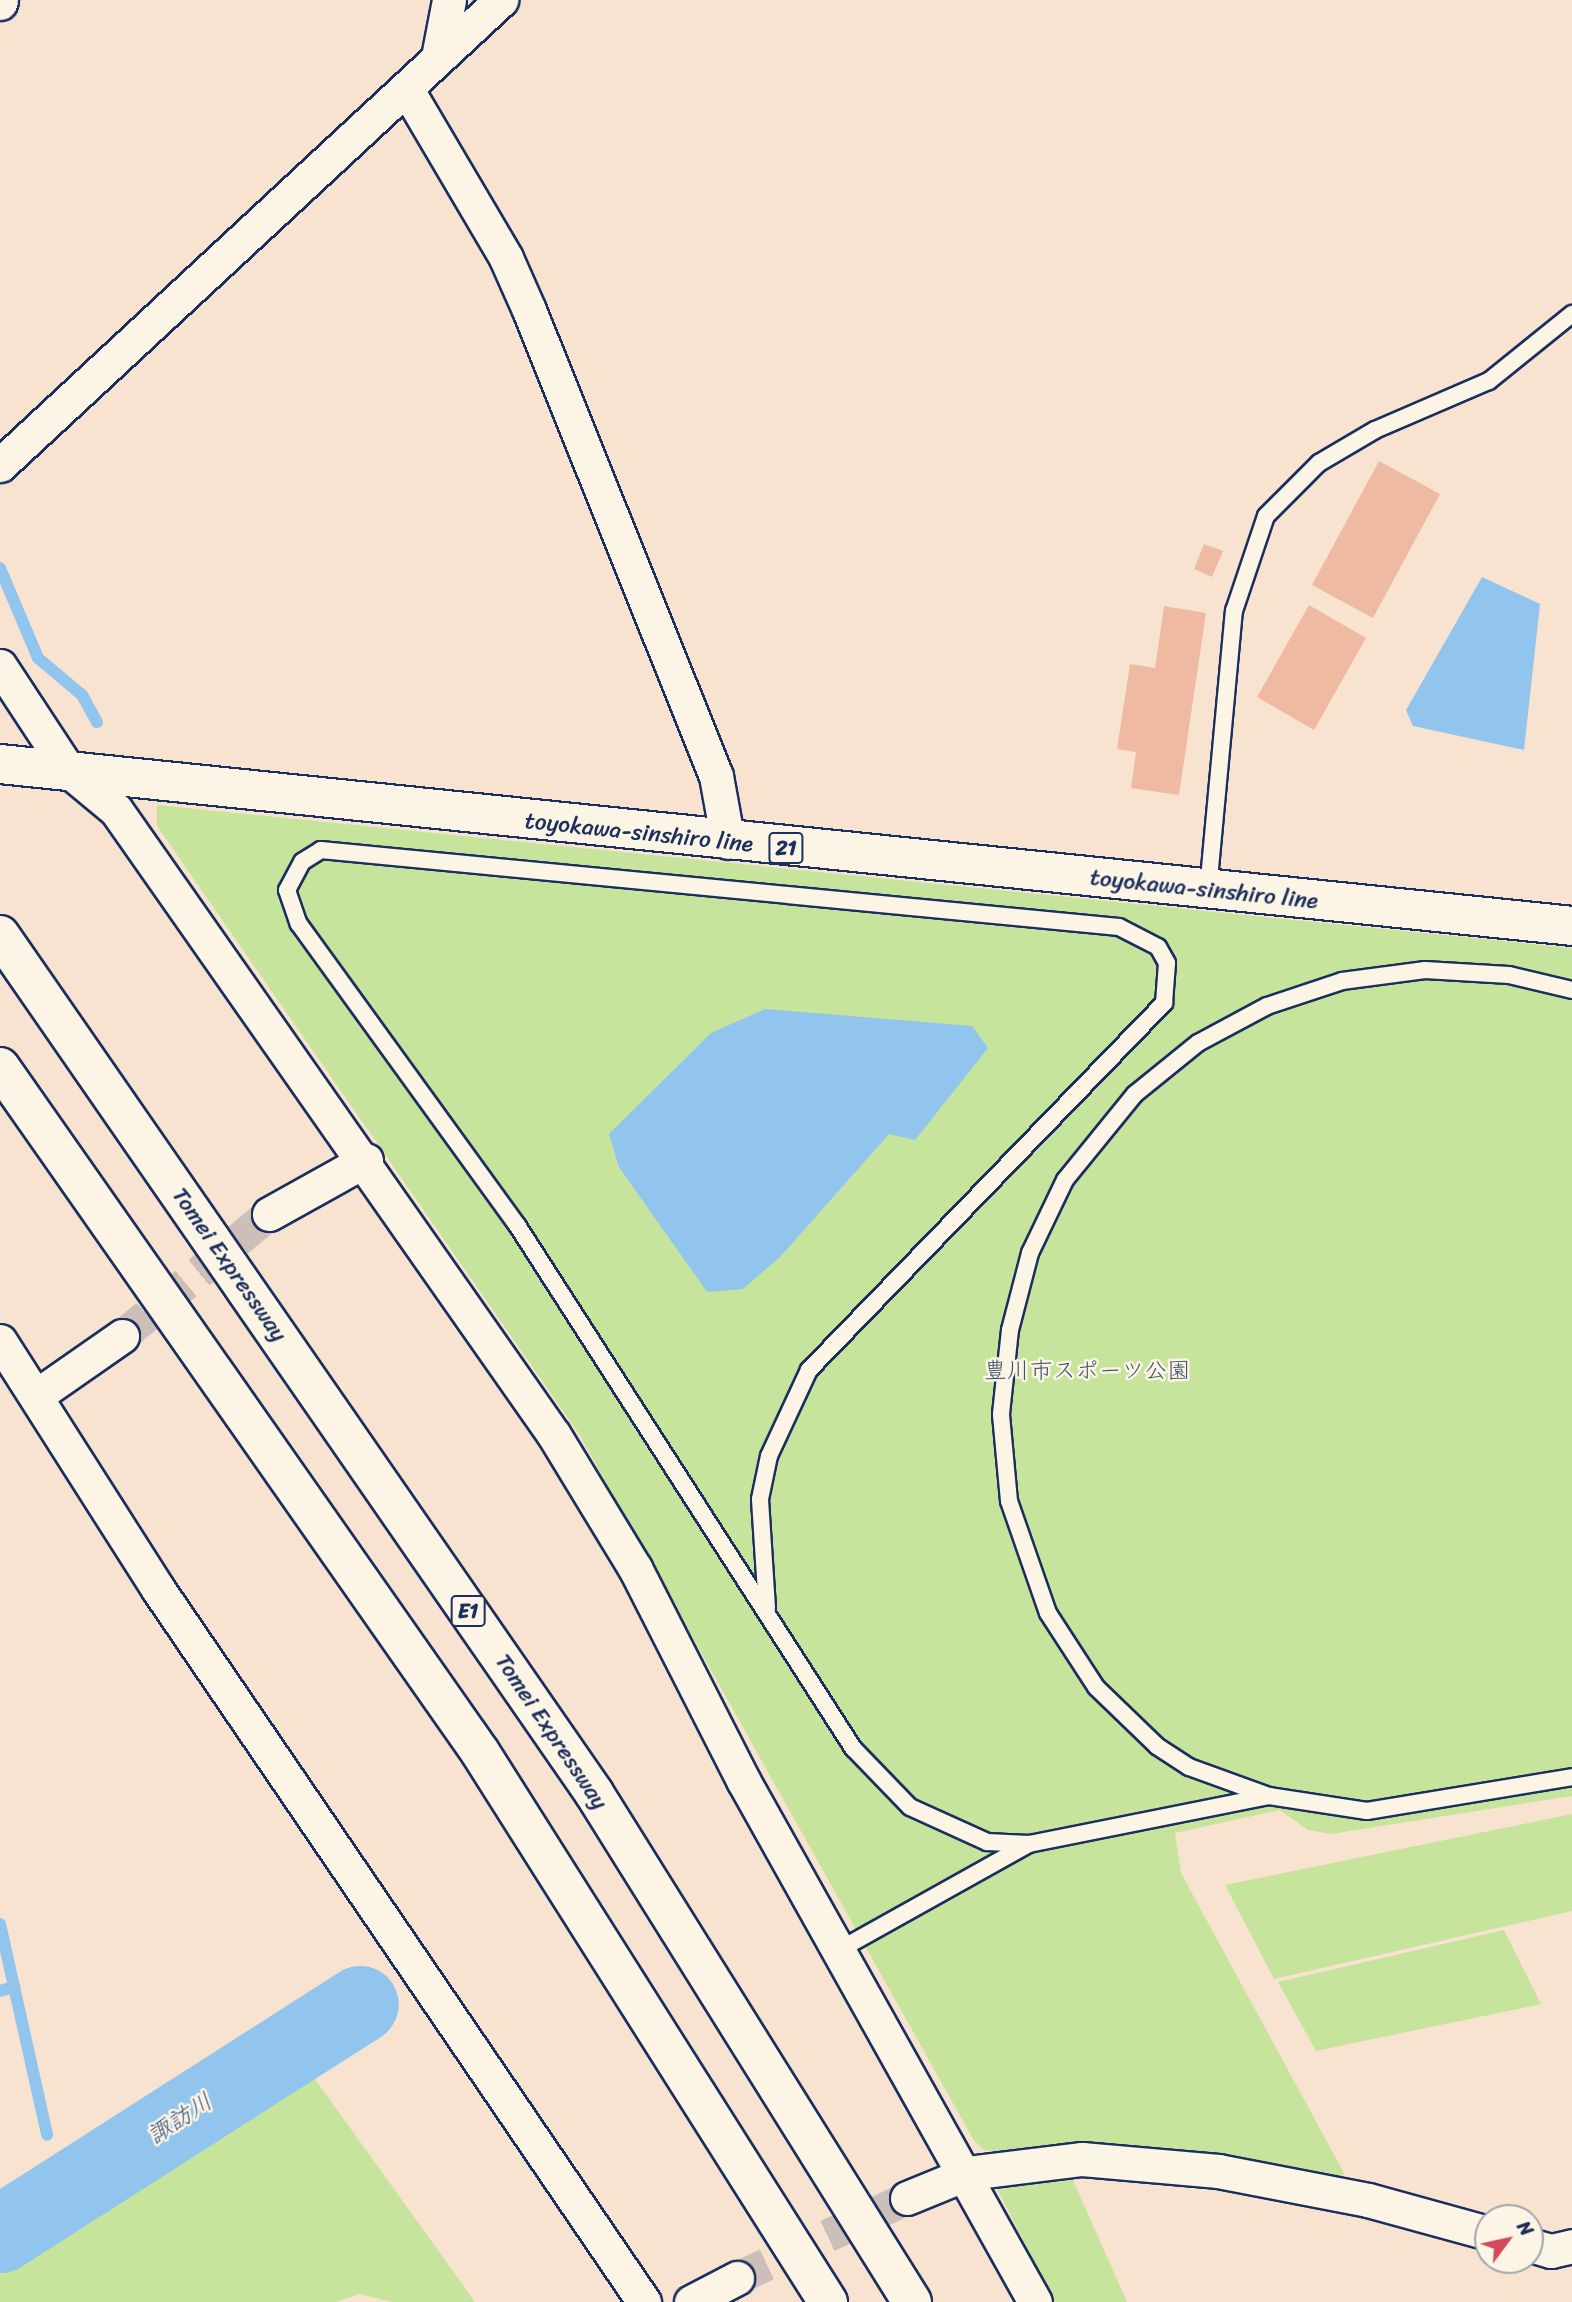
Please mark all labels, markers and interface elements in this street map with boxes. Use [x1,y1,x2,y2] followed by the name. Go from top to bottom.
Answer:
[523,807,755,859] street label: toyokawa-sinshiro line
[767,830,805,866] road number: 21
[1088,864,1320,916] street label: toyokawa-sinshiro line
[165,1182,293,1348] street label: Tomei Expressway
[984,1357,1190,1385] park label: 豊川市スポーツ公園
[450,1594,486,1628] road number: E1
[488,1649,614,1815] street label: Tomei Expressway
[142,2087,218,2151] water label: 諏訪川
[1474,2204,1544,2274] north arrow
[1508,2214,1543,2243] text: N

